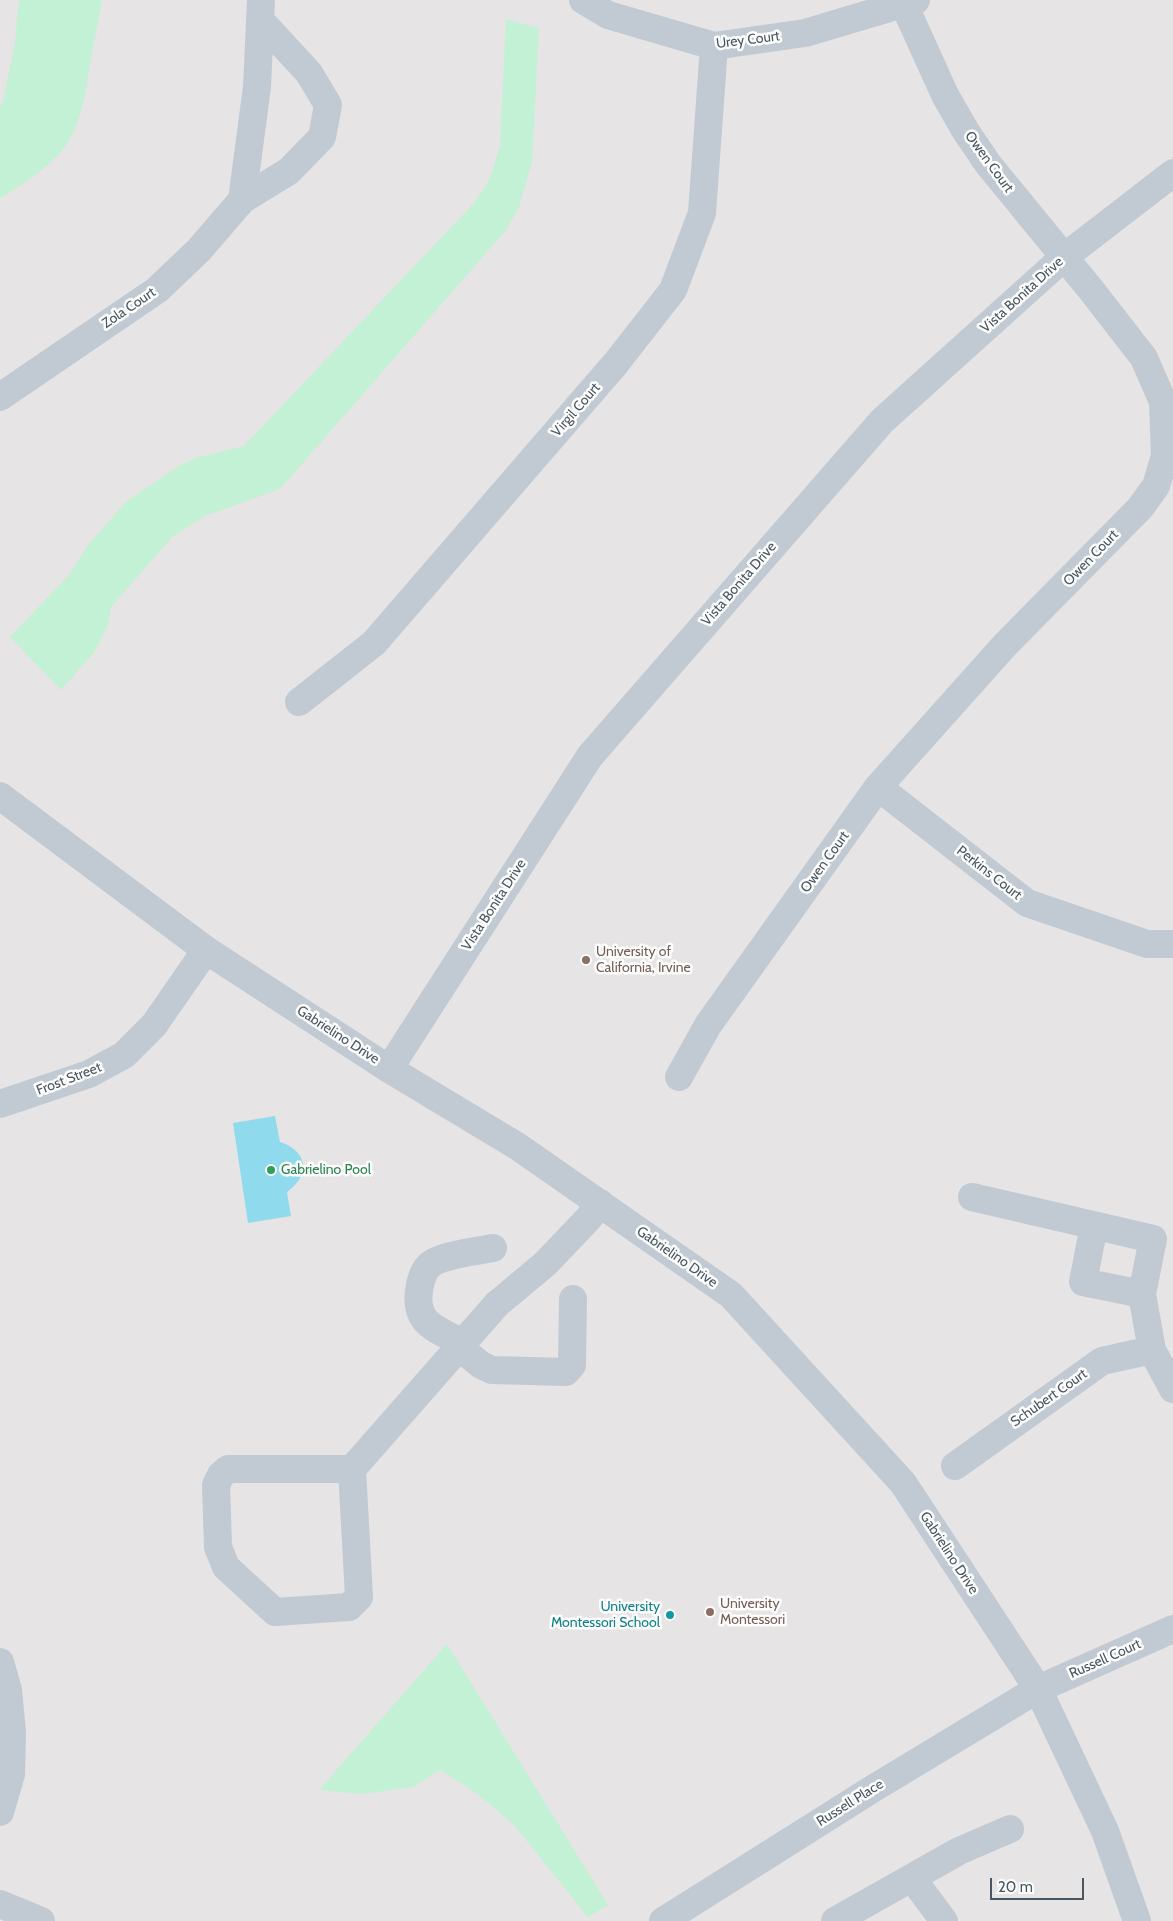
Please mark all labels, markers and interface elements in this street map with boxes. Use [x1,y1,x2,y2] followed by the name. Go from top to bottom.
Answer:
[715,28,781,52] street label: Urey Court
[961,128,1017,196] street label: Owen Court
[977,254,1067,336] street label: Vista Bonita Drive
[99,284,159,332] street label: Zola Court
[548,380,604,440] street label: Virgil Court
[1060,526,1122,590] street label: Owen Court
[698,539,780,629] street label: Vista Bonita Drive
[797,828,853,896] street label: Owen Court
[953,842,1025,904] street label: Perkins Court
[458,856,530,954] street label: Vista Bonita Drive
[596,944,691,976] place label: University of California, Irvine
[580,954,592,966] marker: University of California, Irvine
[294,1002,382,1068] street label: Gabrielino Drive
[34,1059,104,1099] street label: Frost Street
[281,1162,371,1178] place label: Gabrielino Pool
[265,1164,277,1176] marker: Gabrielino Pool
[633,1223,721,1291] street label: Gabrielino Drive
[1008,1366,1090,1430] street label: Schubert Court
[916,1509,982,1597] street label: Gabrielino Drive
[720,1596,785,1628] place label: University Montessori
[551,1599,660,1631] place label: University Montessori School
[704,1606,716,1618] marker: University Montessori
[664,1609,676,1621] marker: University Montessori School
[1067,1636,1143,1682] street label: Russell Court
[814,1776,886,1830] street label: Russell Place
[993,1868,1087,1900] scale bar
[998,1878,1033,1896] text: 20 m

